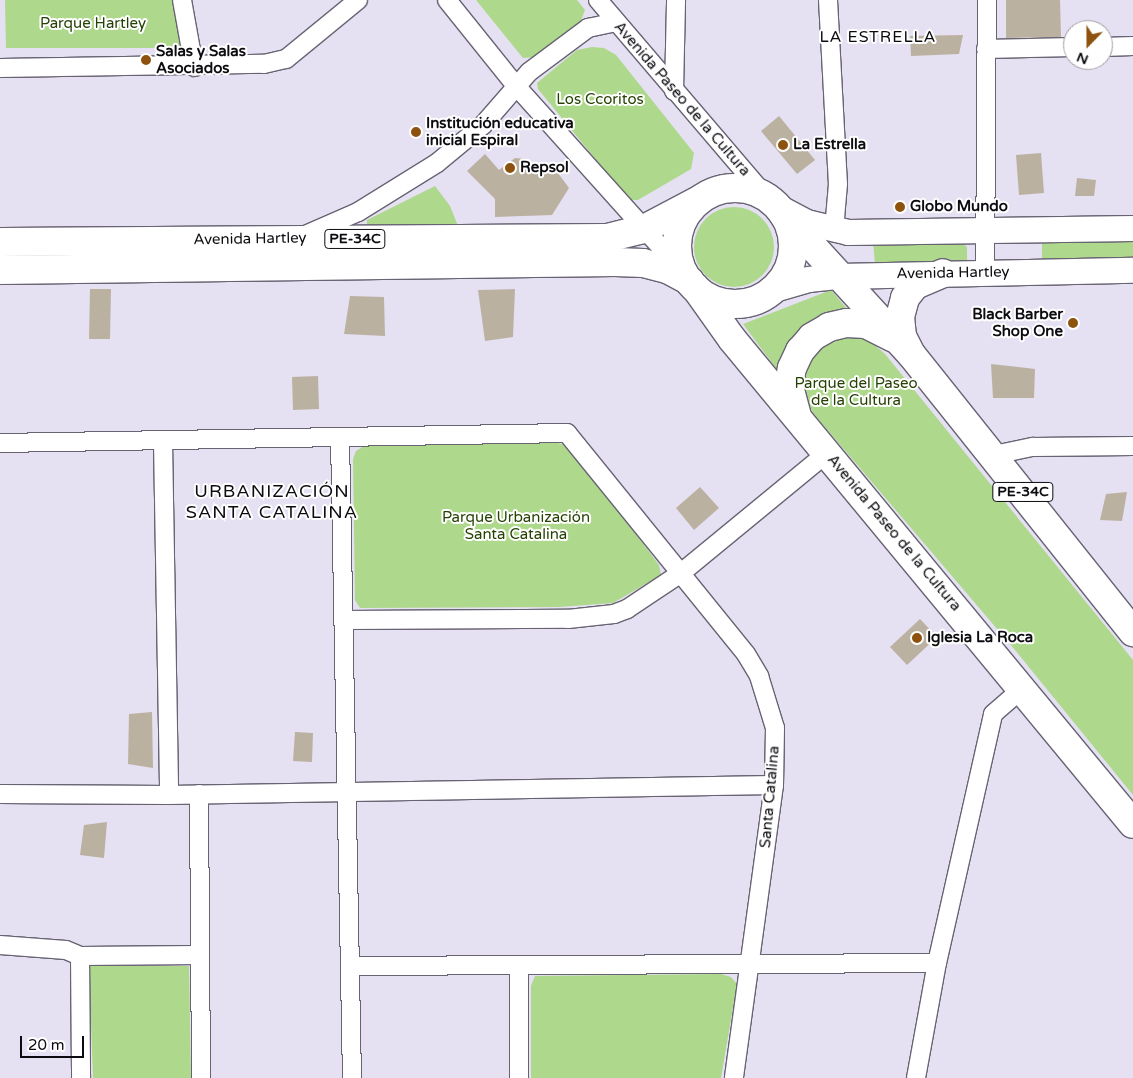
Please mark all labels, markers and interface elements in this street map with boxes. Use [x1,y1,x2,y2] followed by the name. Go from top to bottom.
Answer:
[40,15,146,33] park label: Parque Hartley
[610,18,754,180] street label: Avenida Paseo de la Cultura
[1063,20,1113,70] north arrow
[818,27,938,47] district label: LA ESTRELLA
[156,42,246,77] place label: Salas y Salas Asociados
[1074,48,1091,68] text: N
[140,54,152,66] marker: Salas y Salas Asociados
[556,91,644,109] park label: Los Ccoritos
[426,114,574,149] place label: Institución educativa inicial Espiral
[410,126,422,138] marker: Institución educativa inicial Espiral
[793,136,866,154] place label: La Estrella
[777,139,789,151] marker: La Estrella
[520,159,569,177] place label: Repsol
[504,162,516,174] marker: Repsol
[910,198,1008,216] place label: Globo Mundo
[894,201,906,213] marker: Globo Mundo
[324,228,386,250] road number: PE-34C
[193,229,307,249] street label: Avenida Hartley
[896,263,1010,283] street label: Avenida Hartley
[972,305,1063,340] place label: Black Barber Shop One
[1067,317,1079,329] marker: Black Barber Shop One
[794,374,918,409] park label: Parque del Paseo de la Cultura
[823,451,965,615] street label: Avenida Paseo de la Cultura
[184,481,360,524] district label: URBANIZACIÓN SANTA CATALINA
[992,481,1054,504] road number: PE-34C
[442,508,590,543] park label: Parque Urbanización Santa Catalina
[927,629,1033,647] place label: Iglesia La Roca
[911,632,923,644] marker: Iglesia La Roca
[757,745,783,849] street label: Santa Catalina
[22,1026,86,1058] scale bar
[28,1036,65,1054] text: 20 m

